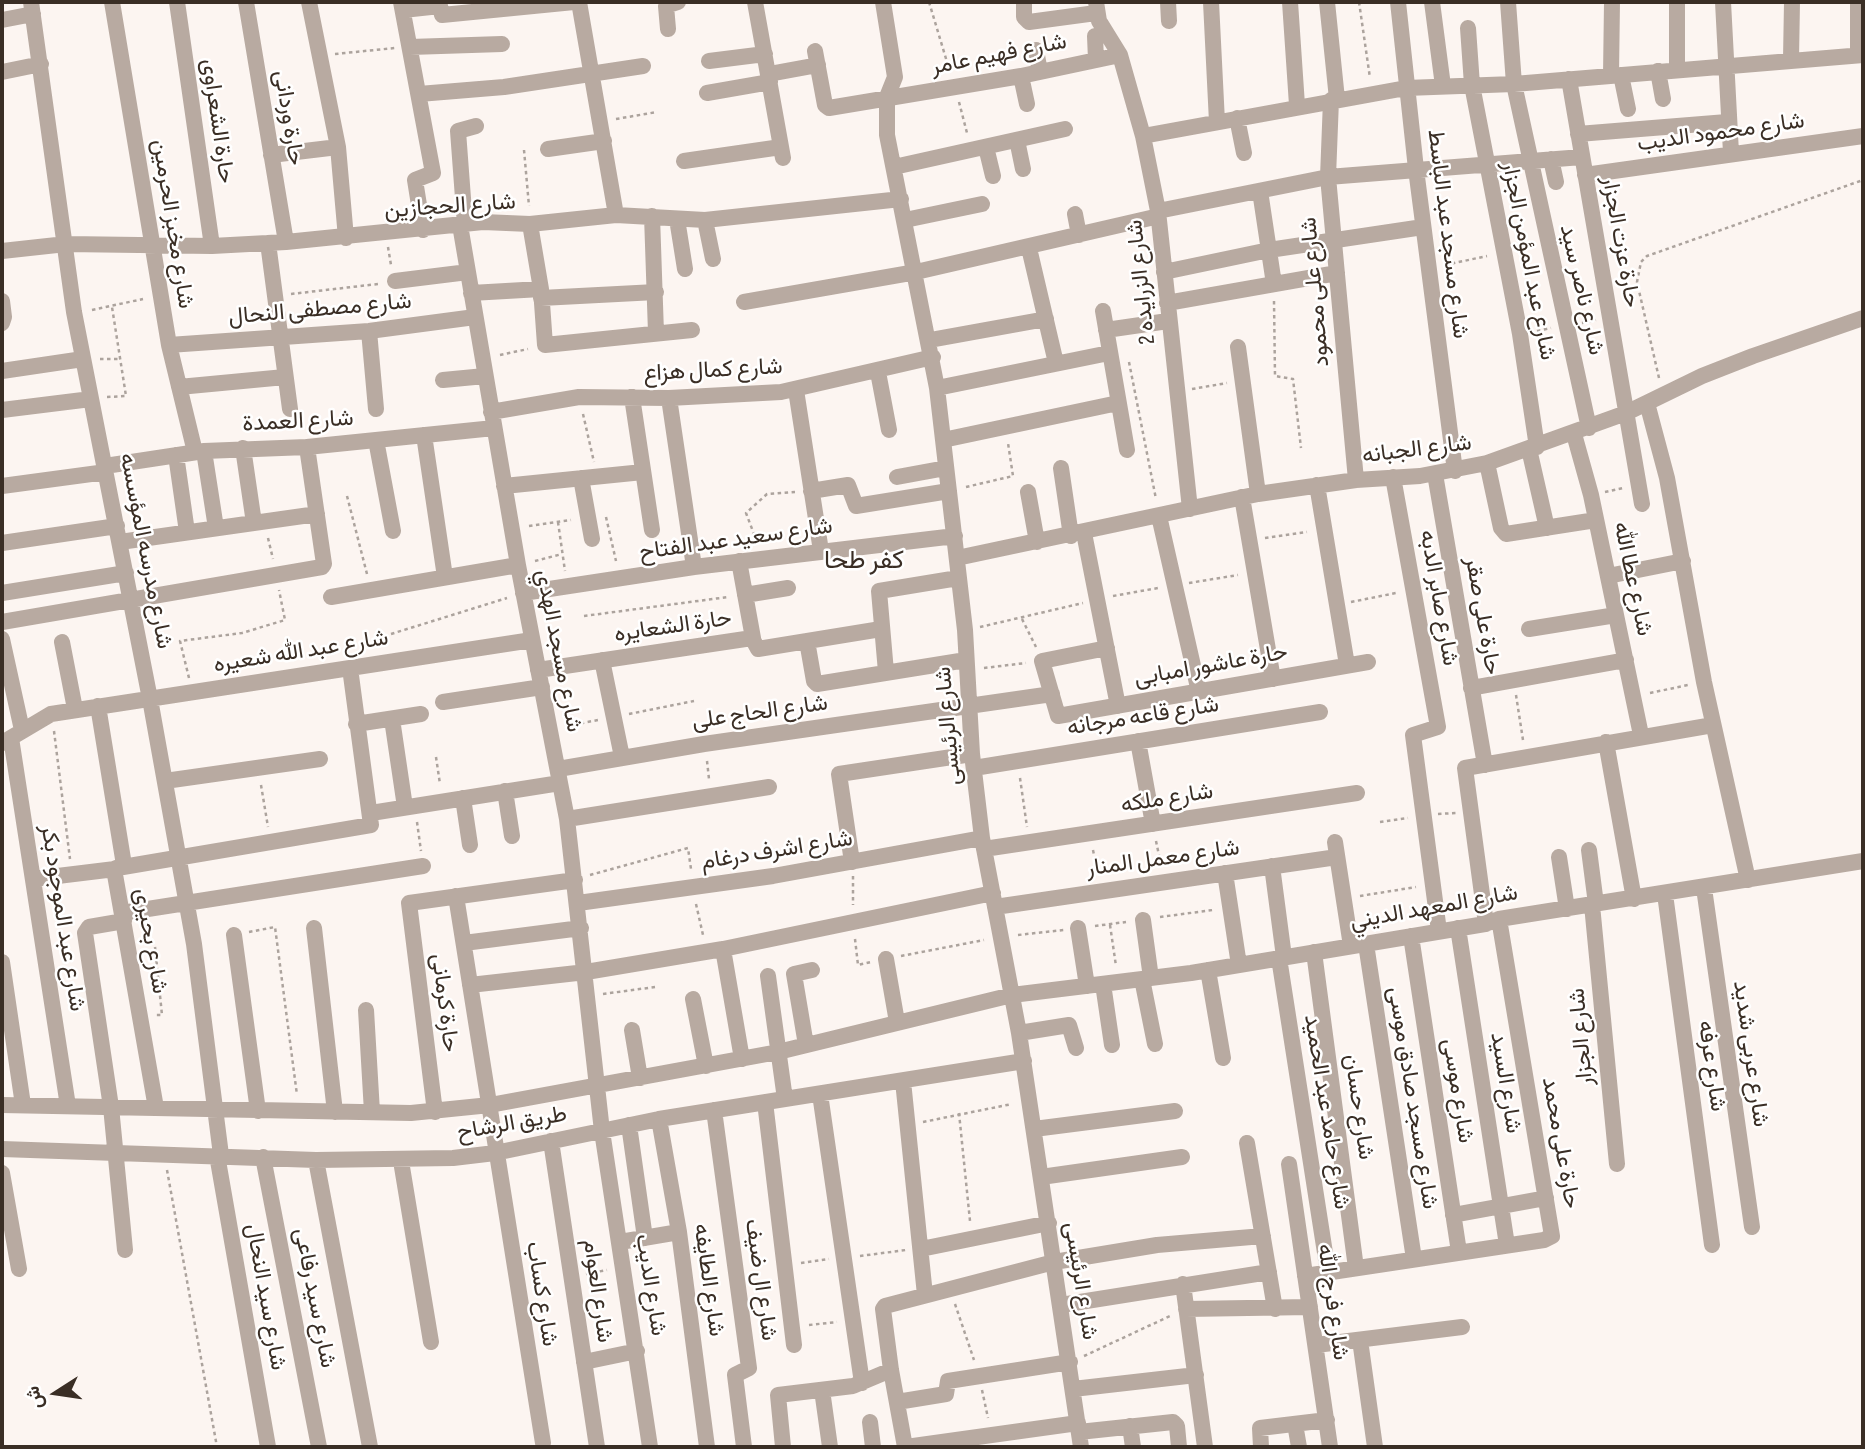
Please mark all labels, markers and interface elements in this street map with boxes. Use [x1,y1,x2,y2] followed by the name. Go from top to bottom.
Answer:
[929,28,1069,82] street label: شارع فهيم عامر
[195,57,239,185] street label: حارة الشعراوى
[267,68,309,168] street label: حارة وردانى
[1636,108,1806,158] street label: شارع محمود الديب
[1420,128,1474,340] street label: شارع مسجد عبد الباسط
[145,137,199,311] street label: شارع مخبز الحرمين
[1495,159,1561,363] street label: شارع عبد المؤمن الجزار
[1595,174,1645,310] street label: حارة عزت الجزار
[383,189,517,225] street label: شارع الحجازين
[1296,216,1336,368] street label: شارع على محمود
[1122,218,1162,346] street label: شارع الزرايده 2
[1553,222,1609,358] street label: شارع ناصر سيد
[227,288,413,332] street label: شارع مصطفى النحال
[643,354,783,388] street label: شارع كمال هزاع
[242,405,354,439] street label: شارع العمدة
[1361,430,1473,470] street label: شارع الجبانه
[112,451,178,651] street label: شارع مدرسه المؤسسه
[638,513,834,567] street label: شارع سعيد عبد الفتاح
[1606,519,1658,639] street label: شارع عطا الله
[1412,528,1464,668] street label: شارع صابر الدبه
[824,545,904,577] district label: كفر طحا
[1458,555,1506,677] street label: حارة على صقر
[529,567,587,735] street label: شارع مسجد الهدي
[613,605,733,649] street label: حارة الشعايره
[212,625,390,679] street label: شارع عبد الله شعيره
[1132,639,1290,693] street label: حارة عاشور امبابى
[930,666,968,786] street label: شارع الرئيسى
[690,690,830,736] street label: شارع الحاج على
[1065,691,1221,743] street label: شارع قاعه مرجانه
[1119,778,1215,820] street label: شارع ملكه
[34,823,90,1013] street label: شارع عبد الموجود بكر
[699,825,855,877] street label: شارع اشرف درغام
[1085,835,1241,883] street label: شارع معمل المنار
[1348,880,1520,936] street label: شارع المعهد الديني
[127,886,173,996] street label: شارع بحيرى
[424,952,464,1054] street label: حارة كرمانى
[1726,979,1774,1129] street label: شارع عربى شديد
[1381,985,1443,1211] street label: شارع مسجد صادق موسى
[1564,987,1600,1087] street label: شارع الجزار
[1297,1013,1355,1211] street label: شارع حامد عبد الحميد
[1691,1019,1731,1113] street label: شارع عرفه
[1483,1031,1527,1135] street label: شارع السيد
[1435,1037,1479,1145] street label: شارع موسى
[1337,1052,1379,1162] street label: شارع حسان
[1535,1075,1585,1211] street label: حارة على محمد
[455,1101,569,1147] street label: طريق الرشاح
[738,1217,782,1343] street label: شارع ال ضيف
[1057,1220,1103,1342] street label: شارع الرئيسى
[239,1222,291,1372] street label: شارع سيد النحال
[686,1222,730,1338] street label: شارع الطايفه
[287,1226,341,1370] street label: شارع سيد رفاعى
[628,1232,672,1338] street label: شارع الديب
[576,1237,618,1345] street label: شارع العوام
[519,1240,563,1348] street label: شارع كساب
[1310,1242,1354,1362] street label: شارع فرج الله
[21,1358,91,1428] north arrow
[21,1384,49,1411] text: ش

